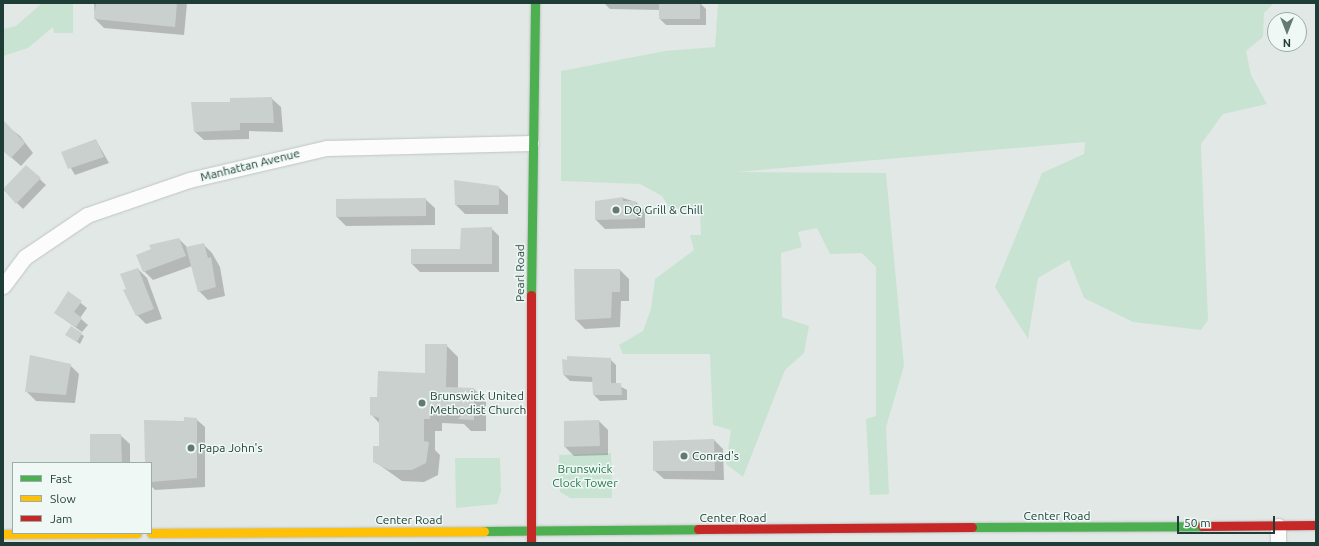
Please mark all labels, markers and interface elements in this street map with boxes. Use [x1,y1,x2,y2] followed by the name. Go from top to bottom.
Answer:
[1267,12,1307,52] north arrow
[1283,37,1291,49] text: N
[199,146,301,184] street label: Manhattan Avenue
[624,203,703,217] place label: DQ Grill & Chill
[611,205,621,215] marker: DQ Grill & Chill
[513,244,527,302] street label: Pearl Road
[430,389,526,417] place label: Brunswick United Methodist Church
[417,398,427,408] marker: Brunswick United Methodist Church
[199,441,263,455] place label: Papa John's
[186,443,196,453] marker: Papa John's
[692,449,739,463] place label: Conrad's
[679,451,689,461] marker: Conrad's
[12,462,152,534] legend
[552,462,618,490] park label: Brunswick Clock Tower
[50,472,72,485] text: Fast
[50,492,76,505] text: Slow
[1179,508,1277,534] scale bar
[1023,509,1091,523] street label: Center Road
[699,511,767,525] street label: Center Road
[50,512,72,525] text: Jam
[375,513,443,527] street label: Center Road
[1184,516,1211,529] text: 50 m

